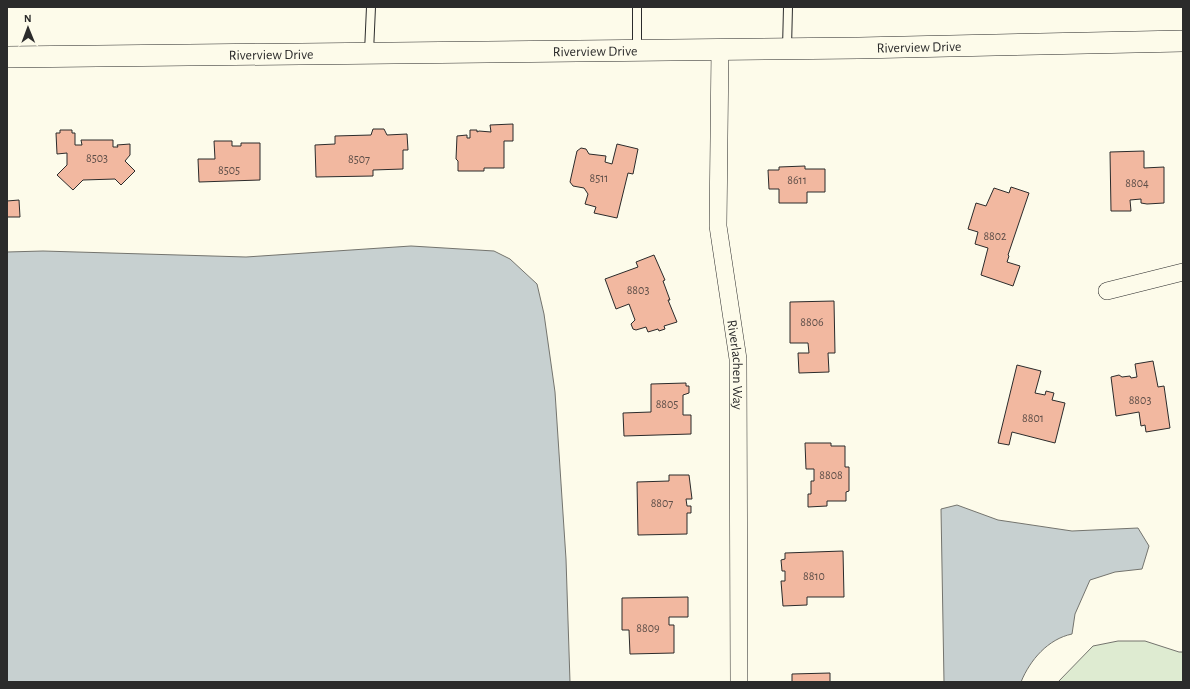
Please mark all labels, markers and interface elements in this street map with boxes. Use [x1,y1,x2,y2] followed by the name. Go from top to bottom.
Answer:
[8,8,48,48] north arrow
[24,13,32,24] text: N
[876,40,961,56] street label: Riverview Drive
[553,44,637,59] street label: Riverview Drive
[229,48,313,63] street label: Riverview Drive
[86,152,108,164] house number: 8503
[348,153,370,165] house number: 8507
[218,164,240,176] house number: 8505
[590,172,608,184] house number: 8511
[787,174,807,186] house number: 8611
[1125,177,1149,189] house number: 8804
[983,230,1007,242] house number: 8802
[627,284,649,296] house number: 8803
[800,316,824,328] house number: 8806
[724,319,744,410] street label: Riverlachen Way
[1129,394,1151,406] house number: 8803
[656,398,678,410] house number: 8805
[1022,412,1044,424] house number: 8801
[819,469,843,481] house number: 8808
[651,497,673,509] house number: 8807
[803,570,825,582] house number: 8810
[636,622,660,634] house number: 8809

